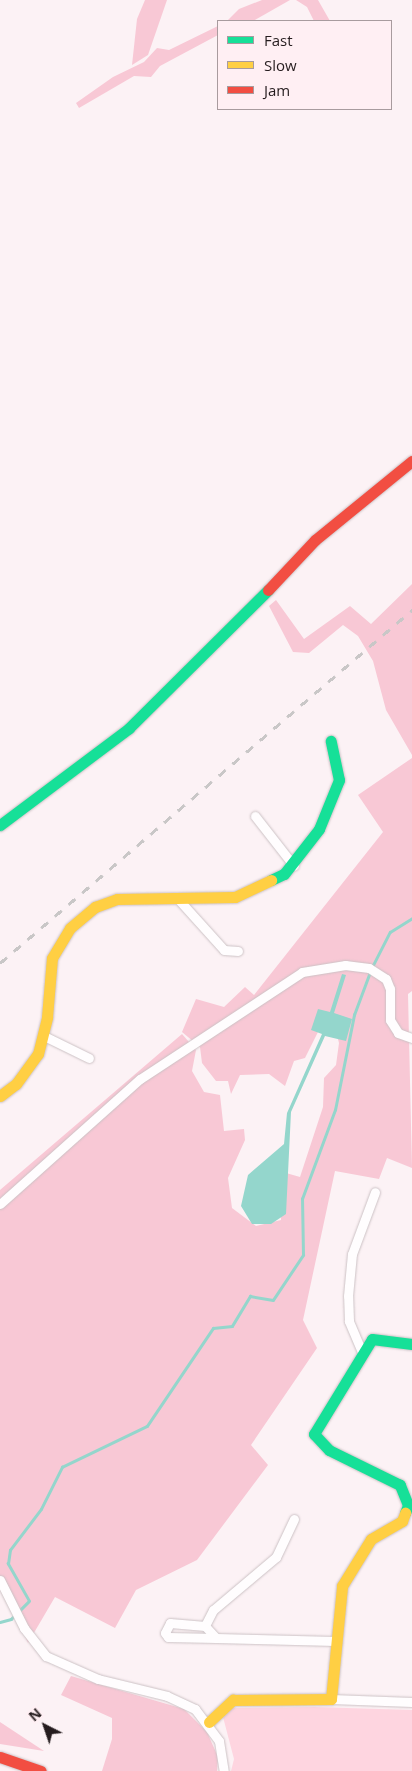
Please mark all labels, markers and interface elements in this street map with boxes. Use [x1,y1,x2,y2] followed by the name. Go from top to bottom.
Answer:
[217,20,392,110] legend
[264,30,293,50] text: Fast
[264,55,297,75] text: Slow
[264,80,290,100] text: Jam
[20,1701,70,1751] north arrow
[24,1703,45,1725] text: N

